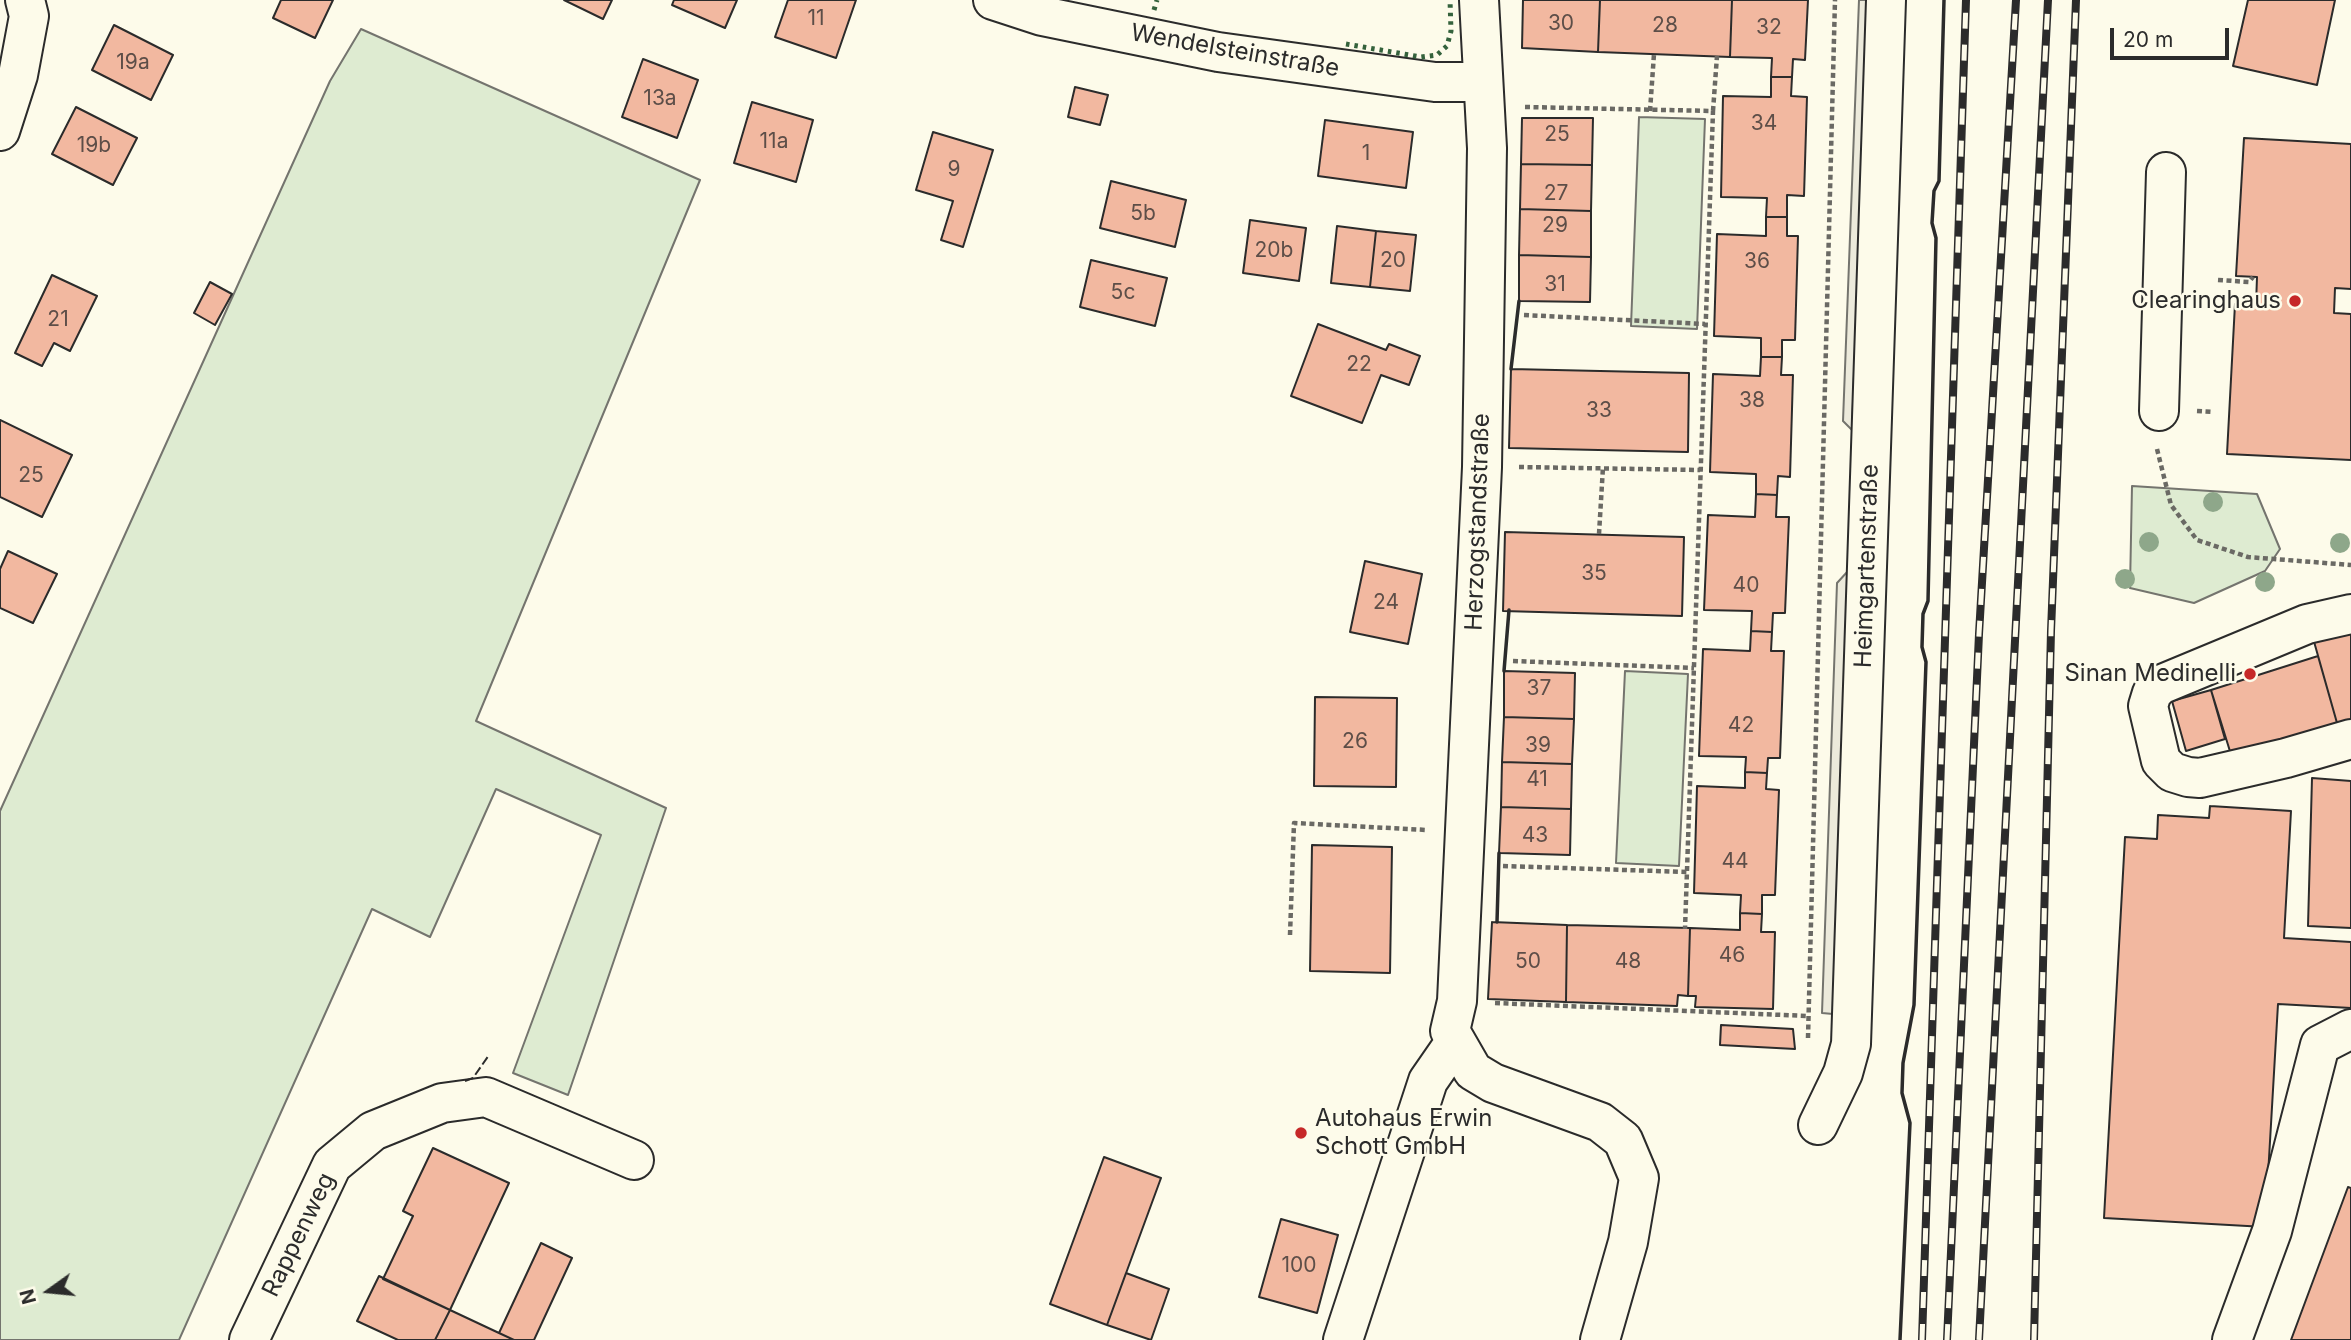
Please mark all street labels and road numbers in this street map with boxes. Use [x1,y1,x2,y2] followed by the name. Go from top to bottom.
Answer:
[1129,18,1341,84] street label: Wendelsteinstraße
[1460,413,1496,631] street label: Herzogstandstraße
[1849,464,1885,668] street label: Heimgartenstraße
[257,1168,341,1302] street label: Rappenweg

